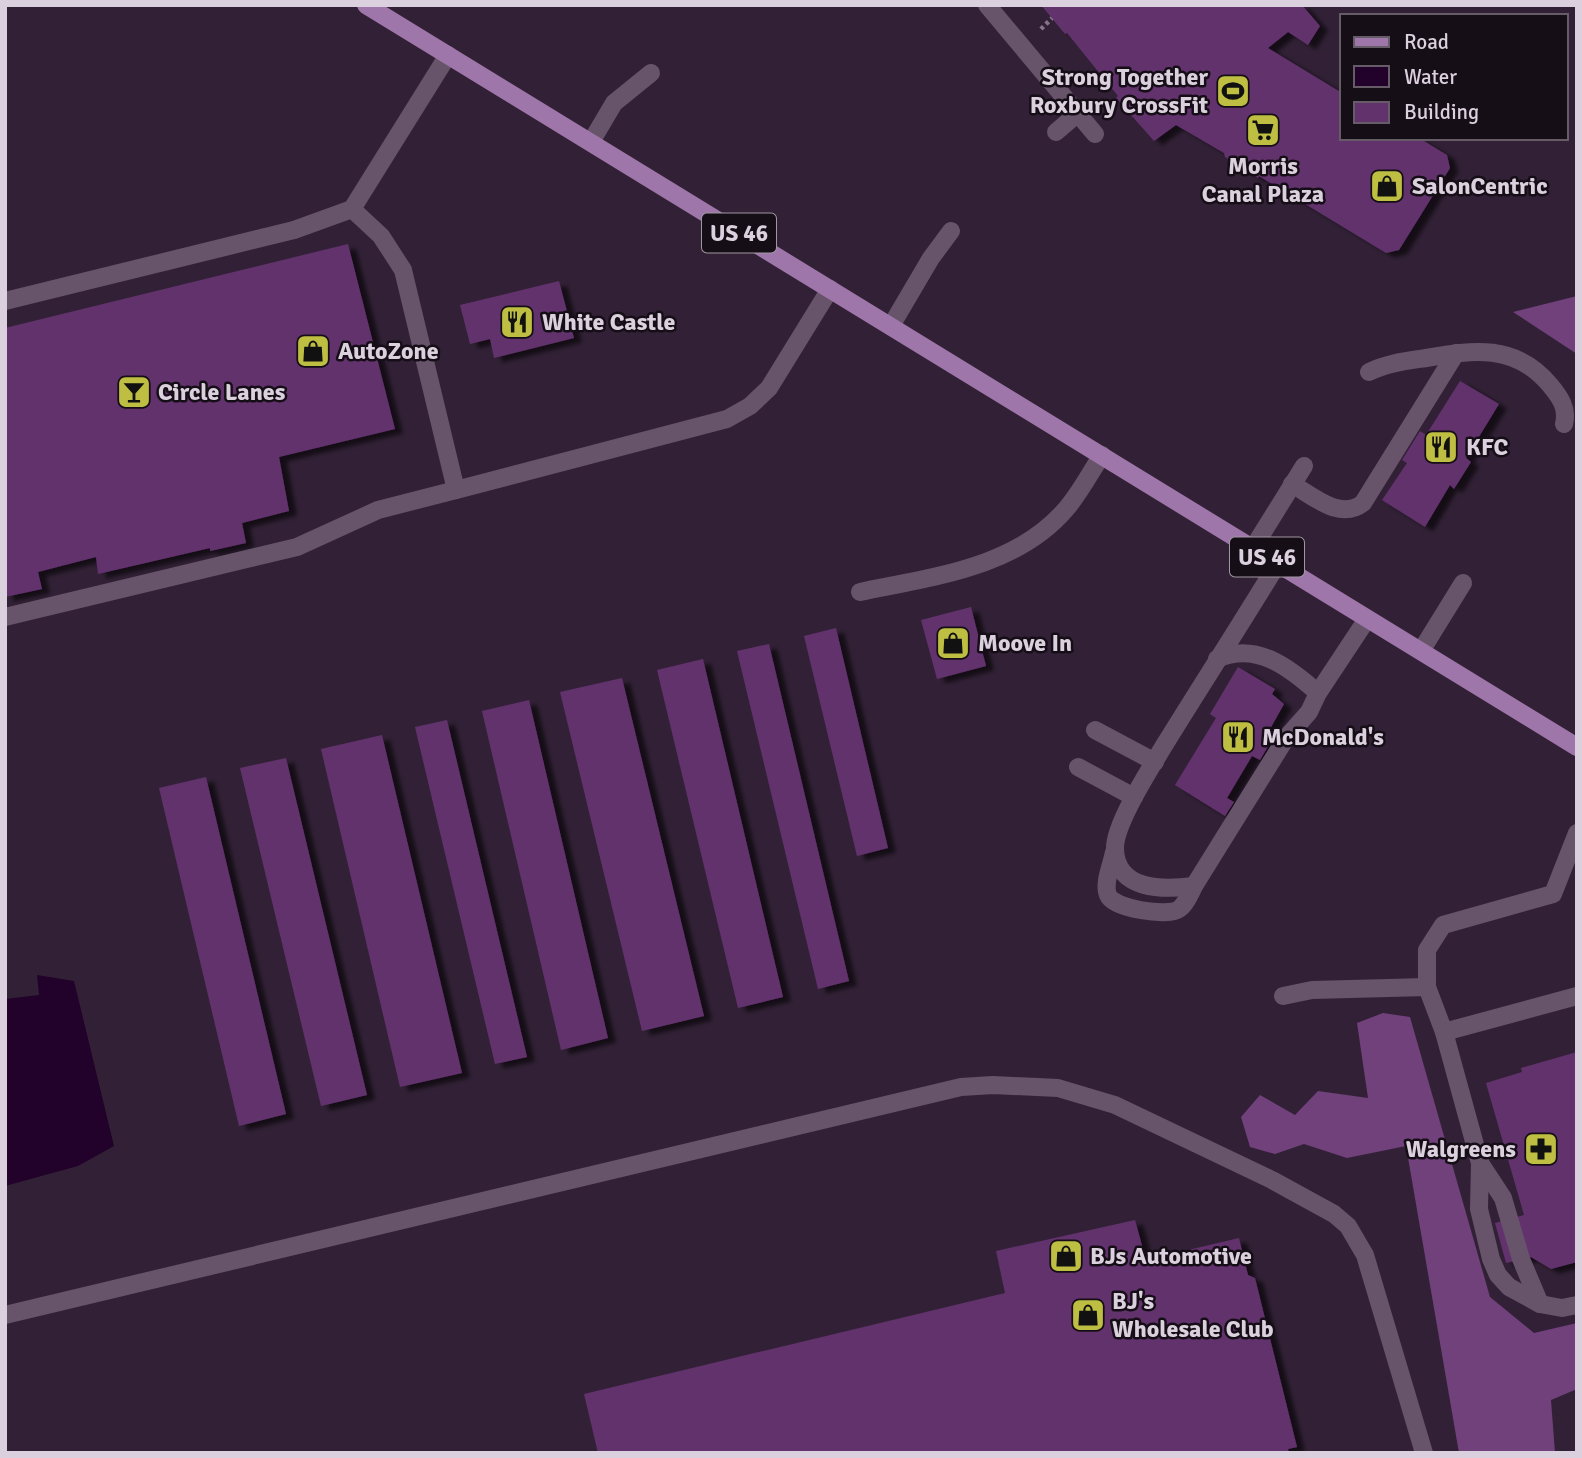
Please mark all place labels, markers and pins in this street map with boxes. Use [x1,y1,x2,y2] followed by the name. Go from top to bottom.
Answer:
[1030,62,1208,120] place label: Strong Together Roxbury CrossFit
[1214,72,1252,110] sports icon: Strong Together Roxbury CrossFit
[1244,111,1282,149] supermarket icon: Morris Canal Plaza
[1202,151,1324,209] place label: Morris Canal Plaza
[1368,167,1406,205] shop icon: SalonCentric
[1412,171,1548,201] place label: SalonCentric
[498,303,536,341] restaurant icon: White Castle
[542,307,676,337] place label: White Castle
[294,332,332,370] shop icon: AutoZone
[338,336,439,366] place label: AutoZone
[115,373,153,411] bar icon: Circle Lanes
[158,377,286,407] place label: Circle Lanes
[1422,428,1460,466] restaurant icon: KFC
[1466,432,1509,462] place label: KFC
[934,624,972,662] shop icon: Moove In
[978,628,1072,658] place label: Moove In
[1219,718,1257,756] restaurant icon: McDonald's
[1262,722,1384,752] place label: McDonald's
[1522,1130,1560,1168] pharmacy icon: Walgreens
[1406,1134,1516,1164] place label: Walgreens
[1047,1237,1085,1275] shop icon: BJs Automotive
[1090,1241,1252,1271] place label: BJs Automotive
[1112,1286,1274,1344] place label: BJ's Wholesale Club
[1069,1296,1107,1334] shop icon: BJ's Wholesale Club

